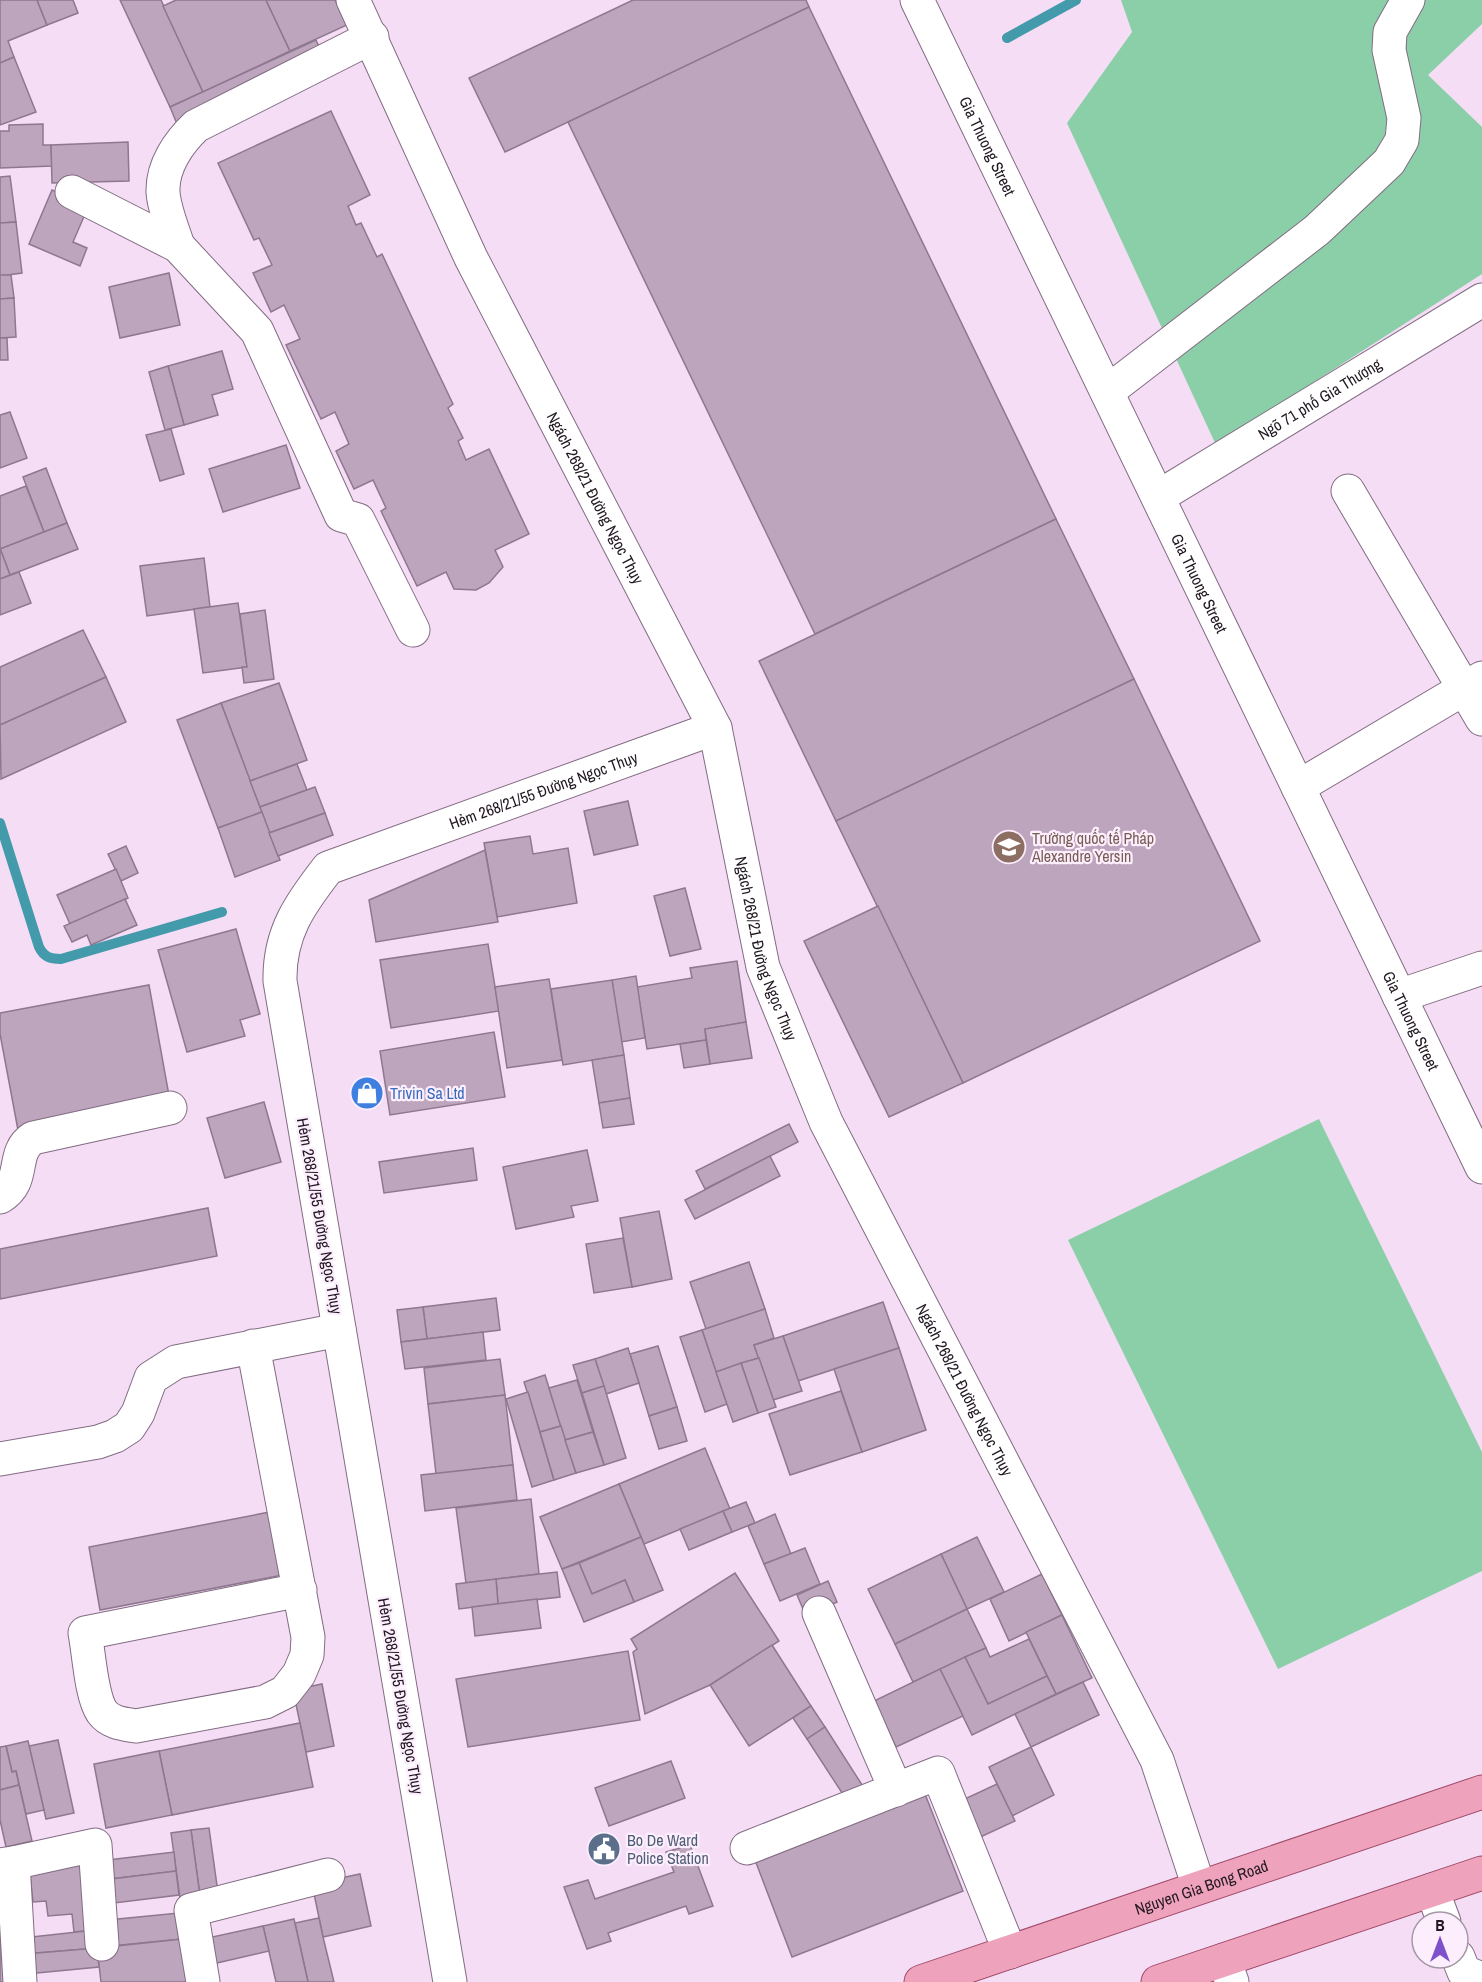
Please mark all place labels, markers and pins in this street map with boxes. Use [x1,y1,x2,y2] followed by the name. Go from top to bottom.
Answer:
[1031,827,1154,867] place label: Trường quốc tế Pháp Alexandre Yersin
[991,829,1027,865] school or university icon: Trường quốc tế Pháp Alexandre Yersin
[349,1075,385,1111] shop icon: Trivin Sa Ltd
[390,1082,465,1104] place label: Trivin Sa Ltd
[627,1829,709,1869] place label: Bo De Ward Police Station
[586,1831,622,1867] public building icon: Bo De Ward Police Station

